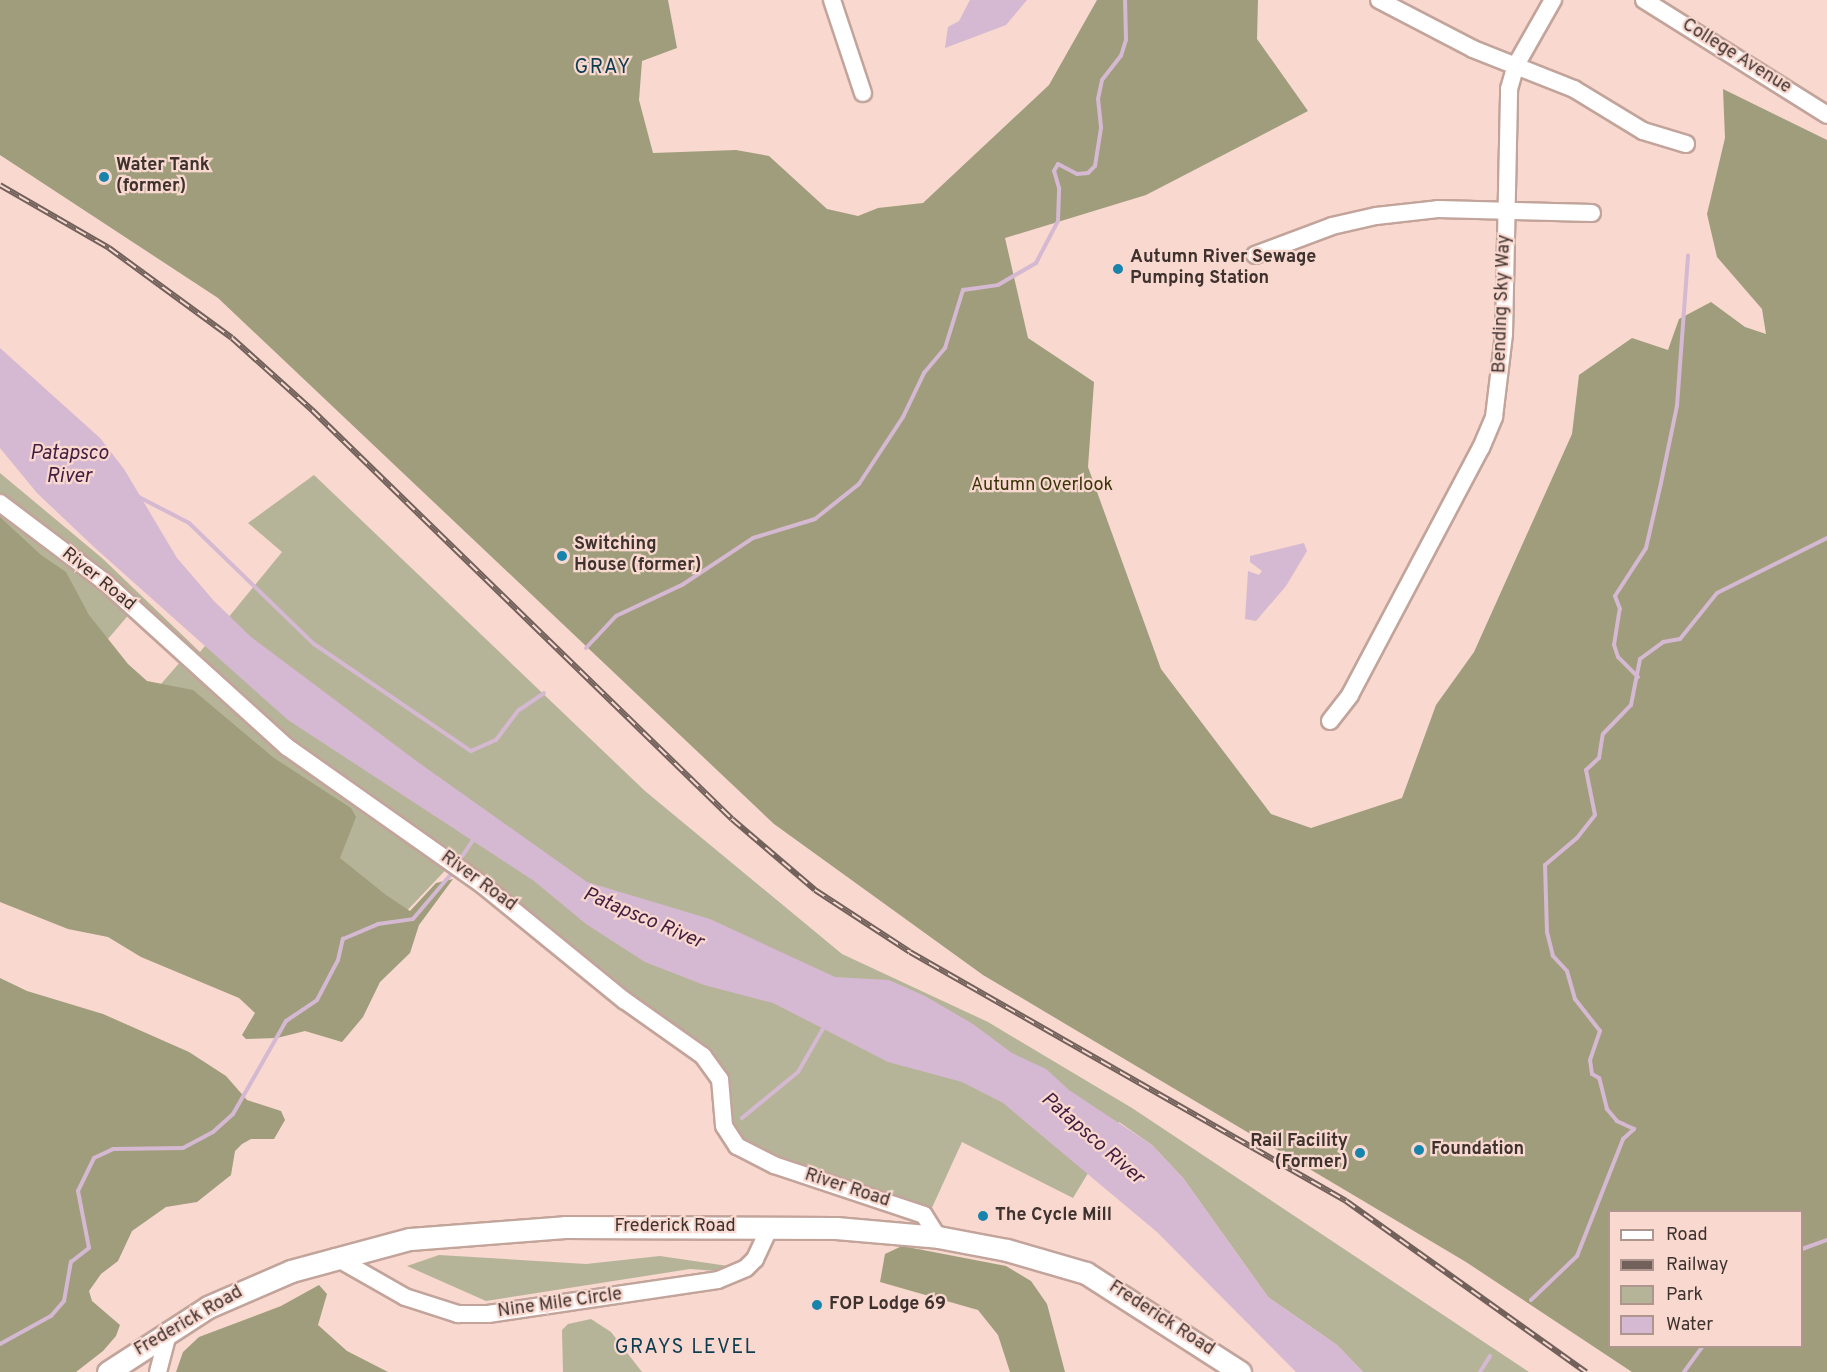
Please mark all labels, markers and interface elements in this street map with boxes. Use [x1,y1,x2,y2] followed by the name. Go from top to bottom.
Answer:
[1677,15,1795,99] street label: College Avenue
[574,56,632,80] district label: GRAY
[116,156,210,198] place label: Water Tank (former)
[97,170,111,184] marker: Water Tank (former)
[1490,234,1516,374] street label: Bending Sky Way
[1130,248,1316,290] place label: Autumn River Sewage Pumping Station
[1111,262,1125,276] marker: Autumn River Sewage Pumping Station
[30,442,108,489] water label: Patapsco River
[971,475,1113,497] park label: Autumn Overlook
[574,535,701,578] place label: Switching House (former)
[57,544,139,616] street label: River Road
[555,549,569,563] marker: Switching House (former)
[436,847,520,917] street label: River Road
[579,883,707,955] water label: Patapsco River
[1036,1088,1148,1190] water label: Patapsco River
[1250,1132,1348,1174] place label: Rail Facility (Former)
[1431,1139,1524,1161] place label: Foundation
[1412,1143,1426,1157] marker: Foundation
[1353,1146,1367,1160] marker: Rail Facility (Former)
[802,1165,892,1213] street label: River Road
[995,1205,1112,1227] place label: The Cycle Mill
[976,1209,990,1223] marker: The Cycle Mill
[1608,1210,1803,1348] legend
[614,1216,736,1238] street label: Frederick Road
[1666,1224,1708,1247] text: Road
[1666,1254,1728,1277] text: Railway
[1104,1277,1218,1361] street label: Frederick Road
[131,1282,247,1362] street label: Frederick Road
[1666,1284,1703,1307] text: Park
[496,1285,624,1323] street label: Nine Mile Circle
[829,1294,946,1316] place label: FOP Lodge 69
[810,1298,824,1312] marker: FOP Lodge 69
[1666,1314,1713,1337] text: Water
[615,1336,757,1360] district label: GRAYS LEVEL

